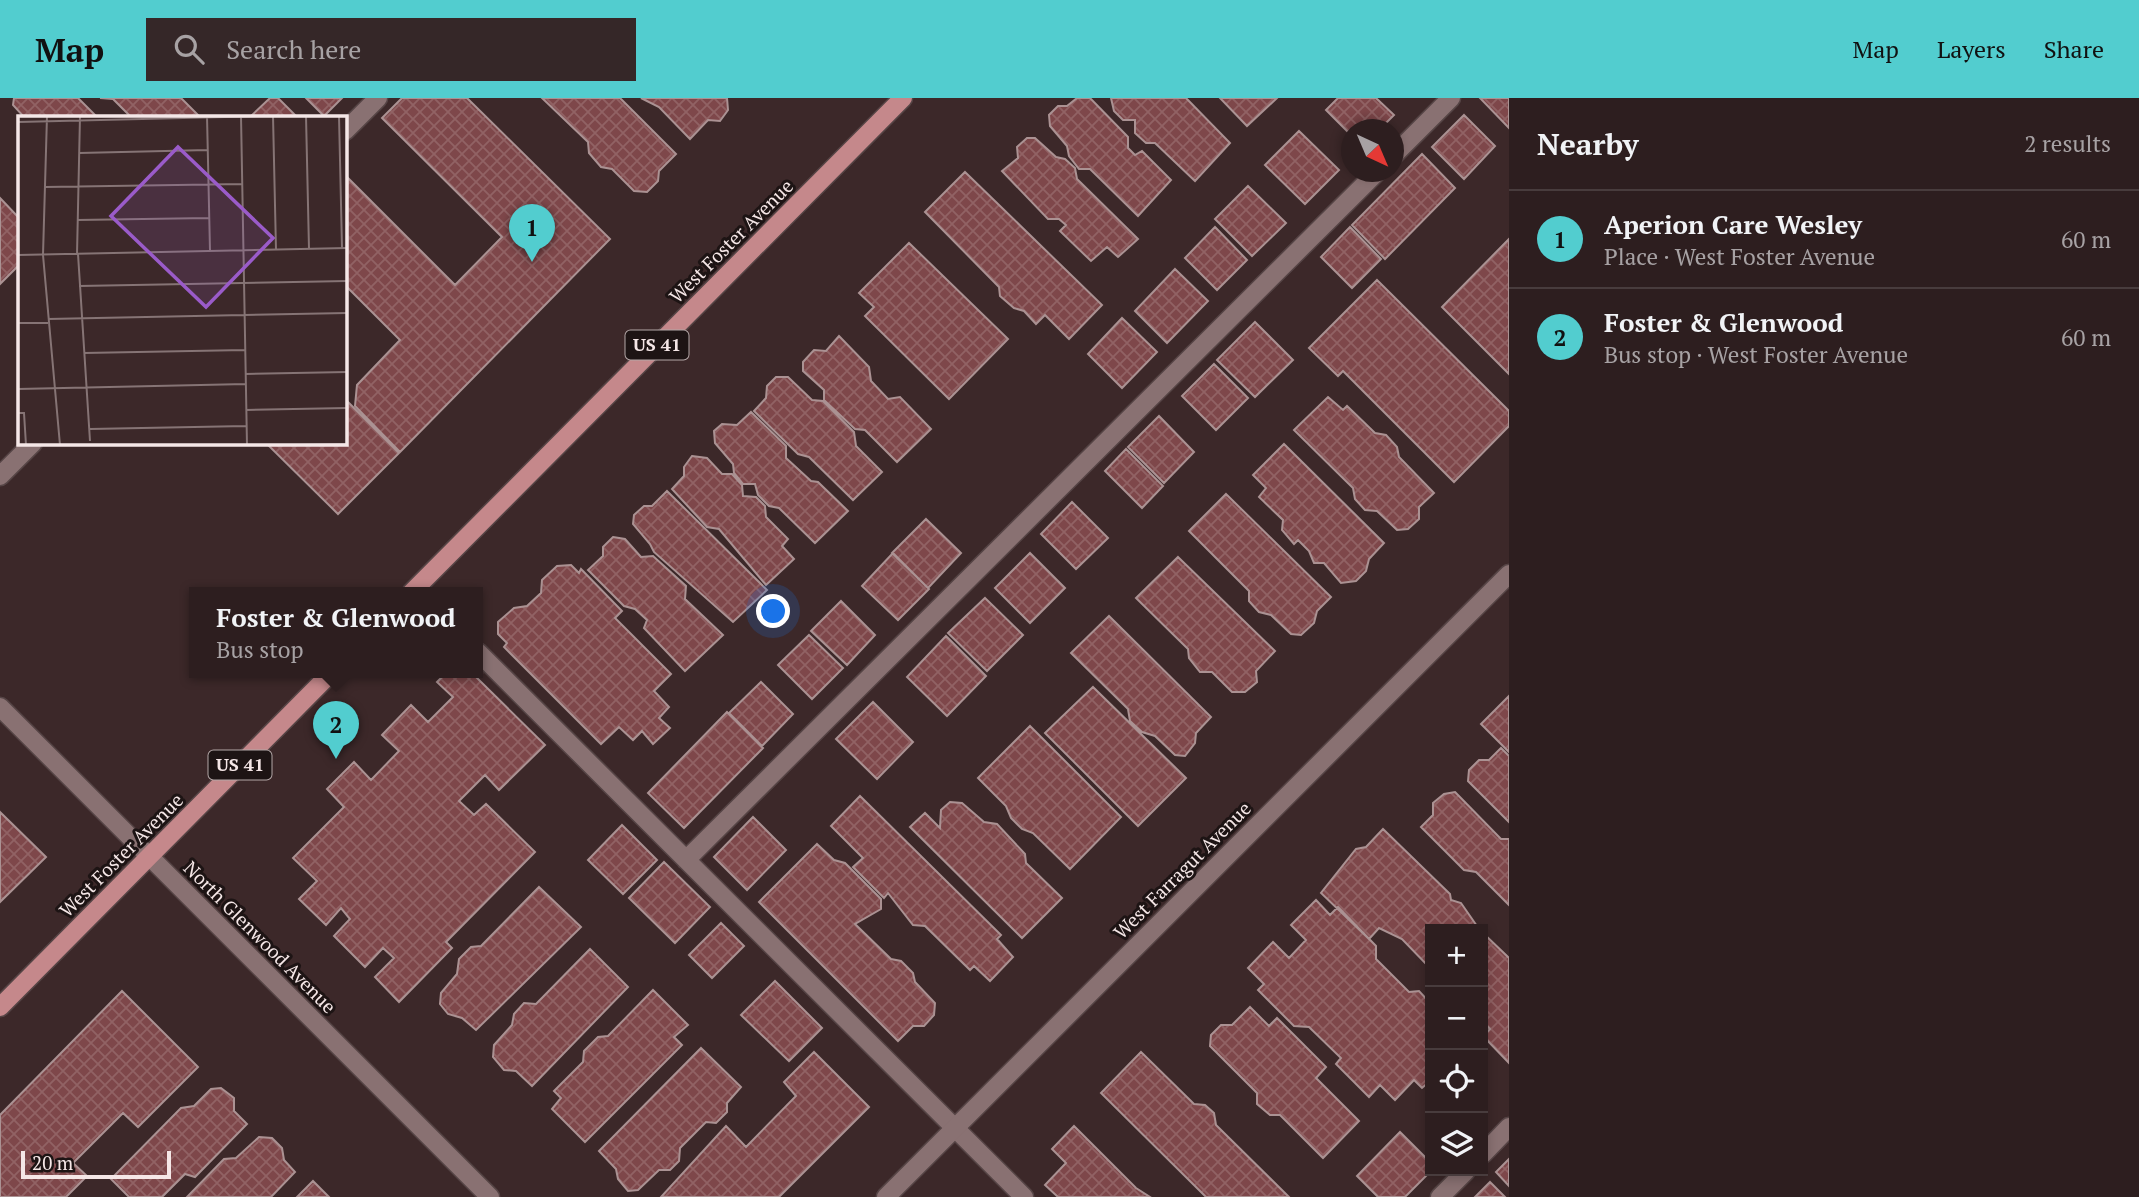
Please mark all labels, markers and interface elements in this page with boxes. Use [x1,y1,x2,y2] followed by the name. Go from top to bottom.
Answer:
[146,18,636,81] search box
[35,28,104,71] text: Map
[170,30,208,68] icon: search
[226,32,361,66] text: Search here
[1852,33,1899,65] text: Map
[1937,33,2006,65] text: Layers
[2044,33,2104,65] text: Share
[18,116,346,444] inset map
[1341,119,1404,182] north arrow
[1537,124,1639,164] text: Nearby
[2024,128,2111,159] text: 2 results
[663,173,798,308] street label: West Foster Avenue
[509,204,555,262] pin: 1
[1604,207,1862,241] text: Aperion Care Wesley
[1554,224,1567,255] text: 1
[2061,224,2111,255] text: 60 m
[1604,241,1875,272] text: Place · West Foster Avenue
[1604,305,1843,339] text: Foster & Glenwood
[1554,322,1567,353] text: 2
[2061,322,2111,353] text: 60 m
[626,330,688,360] road number: US 41
[1604,339,1908,370] text: Bus stop · West Foster Avenue
[189,587,483,678] popup
[756,594,790,628] your location
[216,600,456,634] text: Foster & Glenwood
[216,634,303,665] text: Bus stop
[313,701,359,759] pin: 2
[208,750,272,780] road number: US 41
[53,787,188,922] street label: West Foster Avenue
[1108,796,1256,944] street label: West Farragut Avenue
[179,855,342,1018] street label: North Glenwood Avenue
[1425,924,1488,1176] map controls
[1425,924,1488,987] button: +
[1425,987,1488,1050] button: −
[1425,1050,1488,1113] button: locate
[1425,1113,1488,1176] button: layers
[21,1148,172,1180] scale bar
[32,1150,73,1175] text: 20 m

